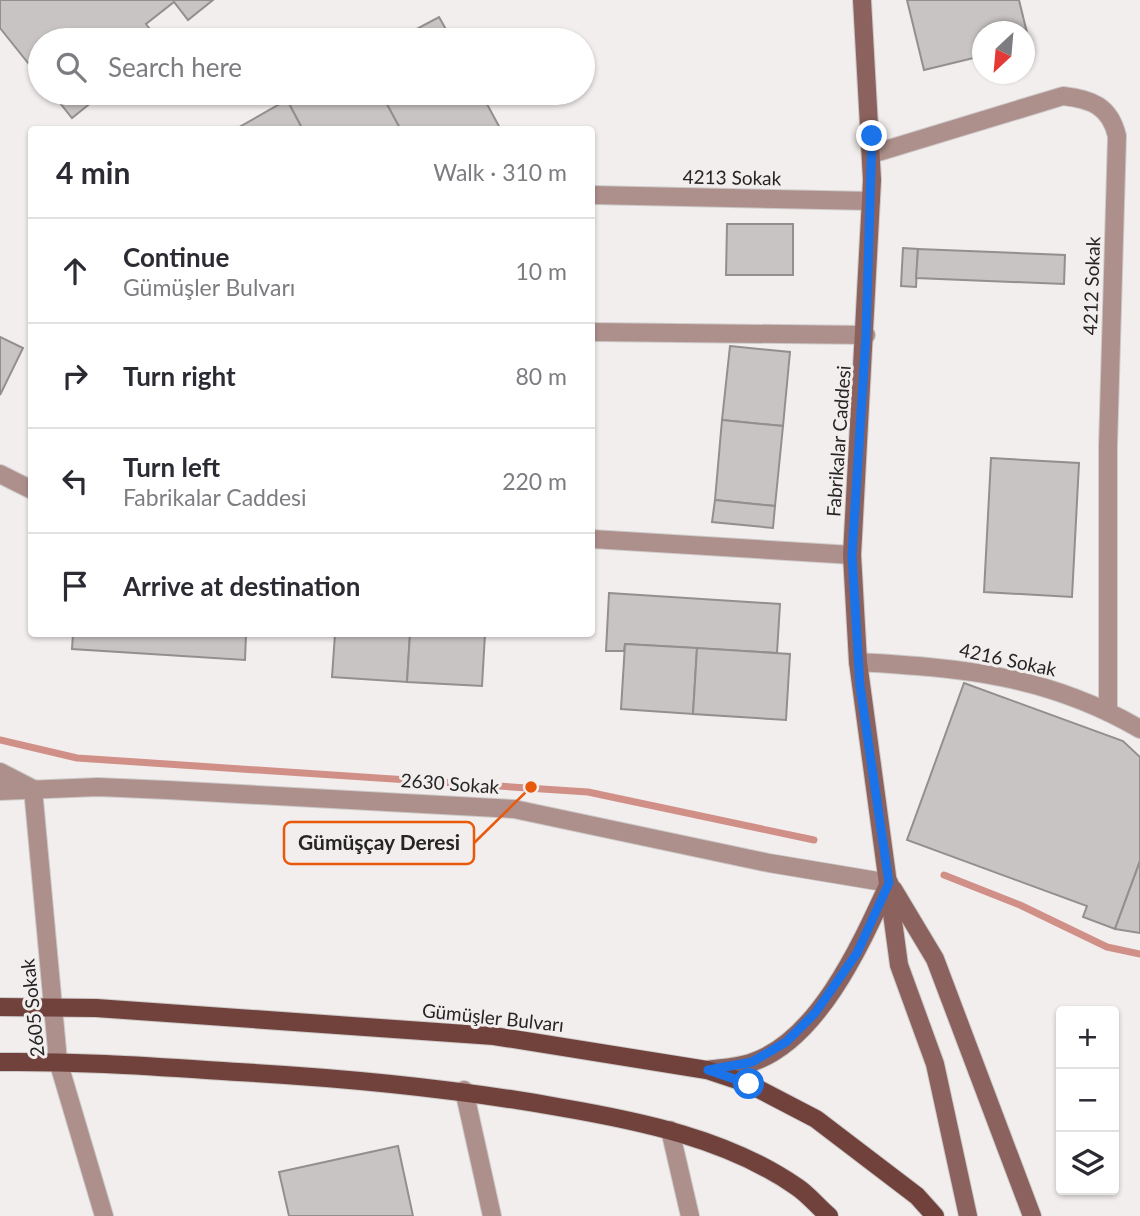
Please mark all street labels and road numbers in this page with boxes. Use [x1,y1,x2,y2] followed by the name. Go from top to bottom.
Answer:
[682,165,782,189] street label: 4213 Sokak
[1078,236,1104,336] street label: 4212 Sokak
[821,365,855,517] street label: Fabrikalar Caddesi
[957,637,1059,681] street label: 4216 Sokak
[400,768,500,798] street label: 2630 Sokak
[15,957,49,1058] street label: 2605 Sokak
[421,998,565,1036] street label: Gümüşler Bulvarı

